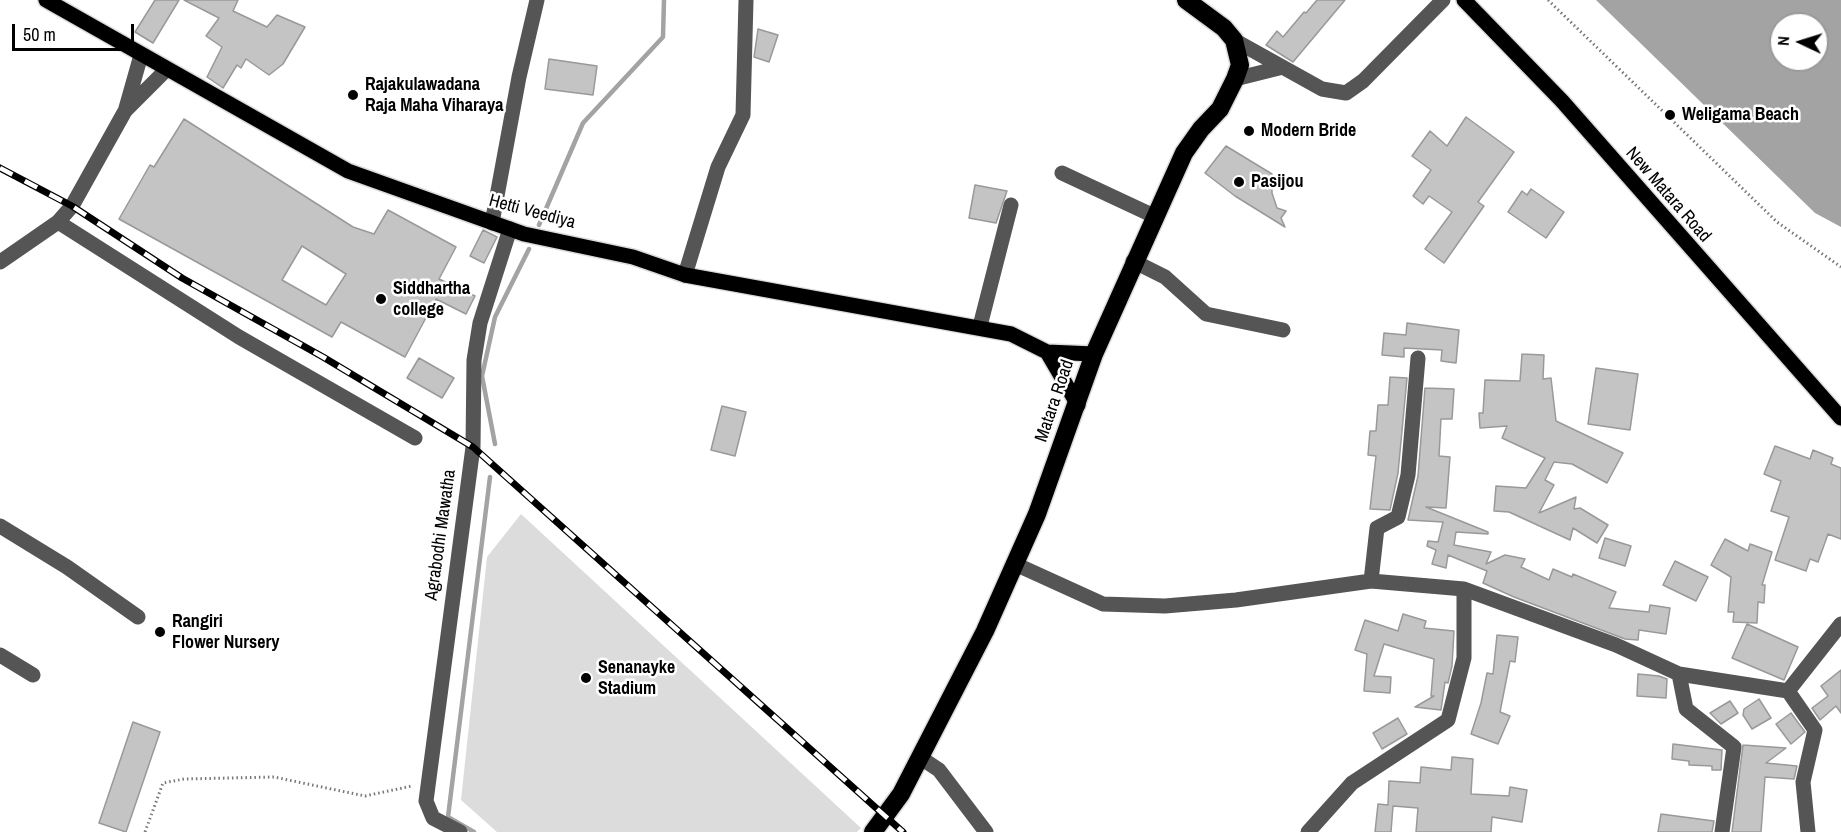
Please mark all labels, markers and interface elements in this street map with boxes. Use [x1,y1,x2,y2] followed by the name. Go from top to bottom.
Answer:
[15,12,136,50] scale bar
[1769,12,1829,72] north arrow
[23,22,56,47] text: 50 m
[1772,35,1794,46] text: N
[365,74,503,116] place label: Rajakulawadana Raja Maha Viharaya
[346,88,360,102] marker: Rajakulawadana Raja Maha Viharaya
[1682,104,1799,126] place label: Weligama Beach
[1663,108,1677,122] marker: Weligama Beach
[1261,120,1356,142] place label: Modern Bride
[1242,124,1256,138] marker: Modern Bride
[1621,143,1715,247] street label: New Matara Road
[1251,171,1304,193] place label: Pasijou
[1232,175,1246,189] marker: Pasijou
[486,190,578,234] street label: Hetti Veediya
[393,278,470,320] place label: Siddhartha college
[374,292,388,306] marker: Siddhartha college
[1031,357,1079,445] street label: Matara Road
[421,468,461,602] street label: Agrabodhi Mawatha
[172,611,279,654] place label: Rangiri Flower Nursery
[153,625,167,639] marker: Rangiri Flower Nursery
[598,657,675,700] place label: Senanayke Stadium
[579,671,593,685] marker: Senanayke Stadium

